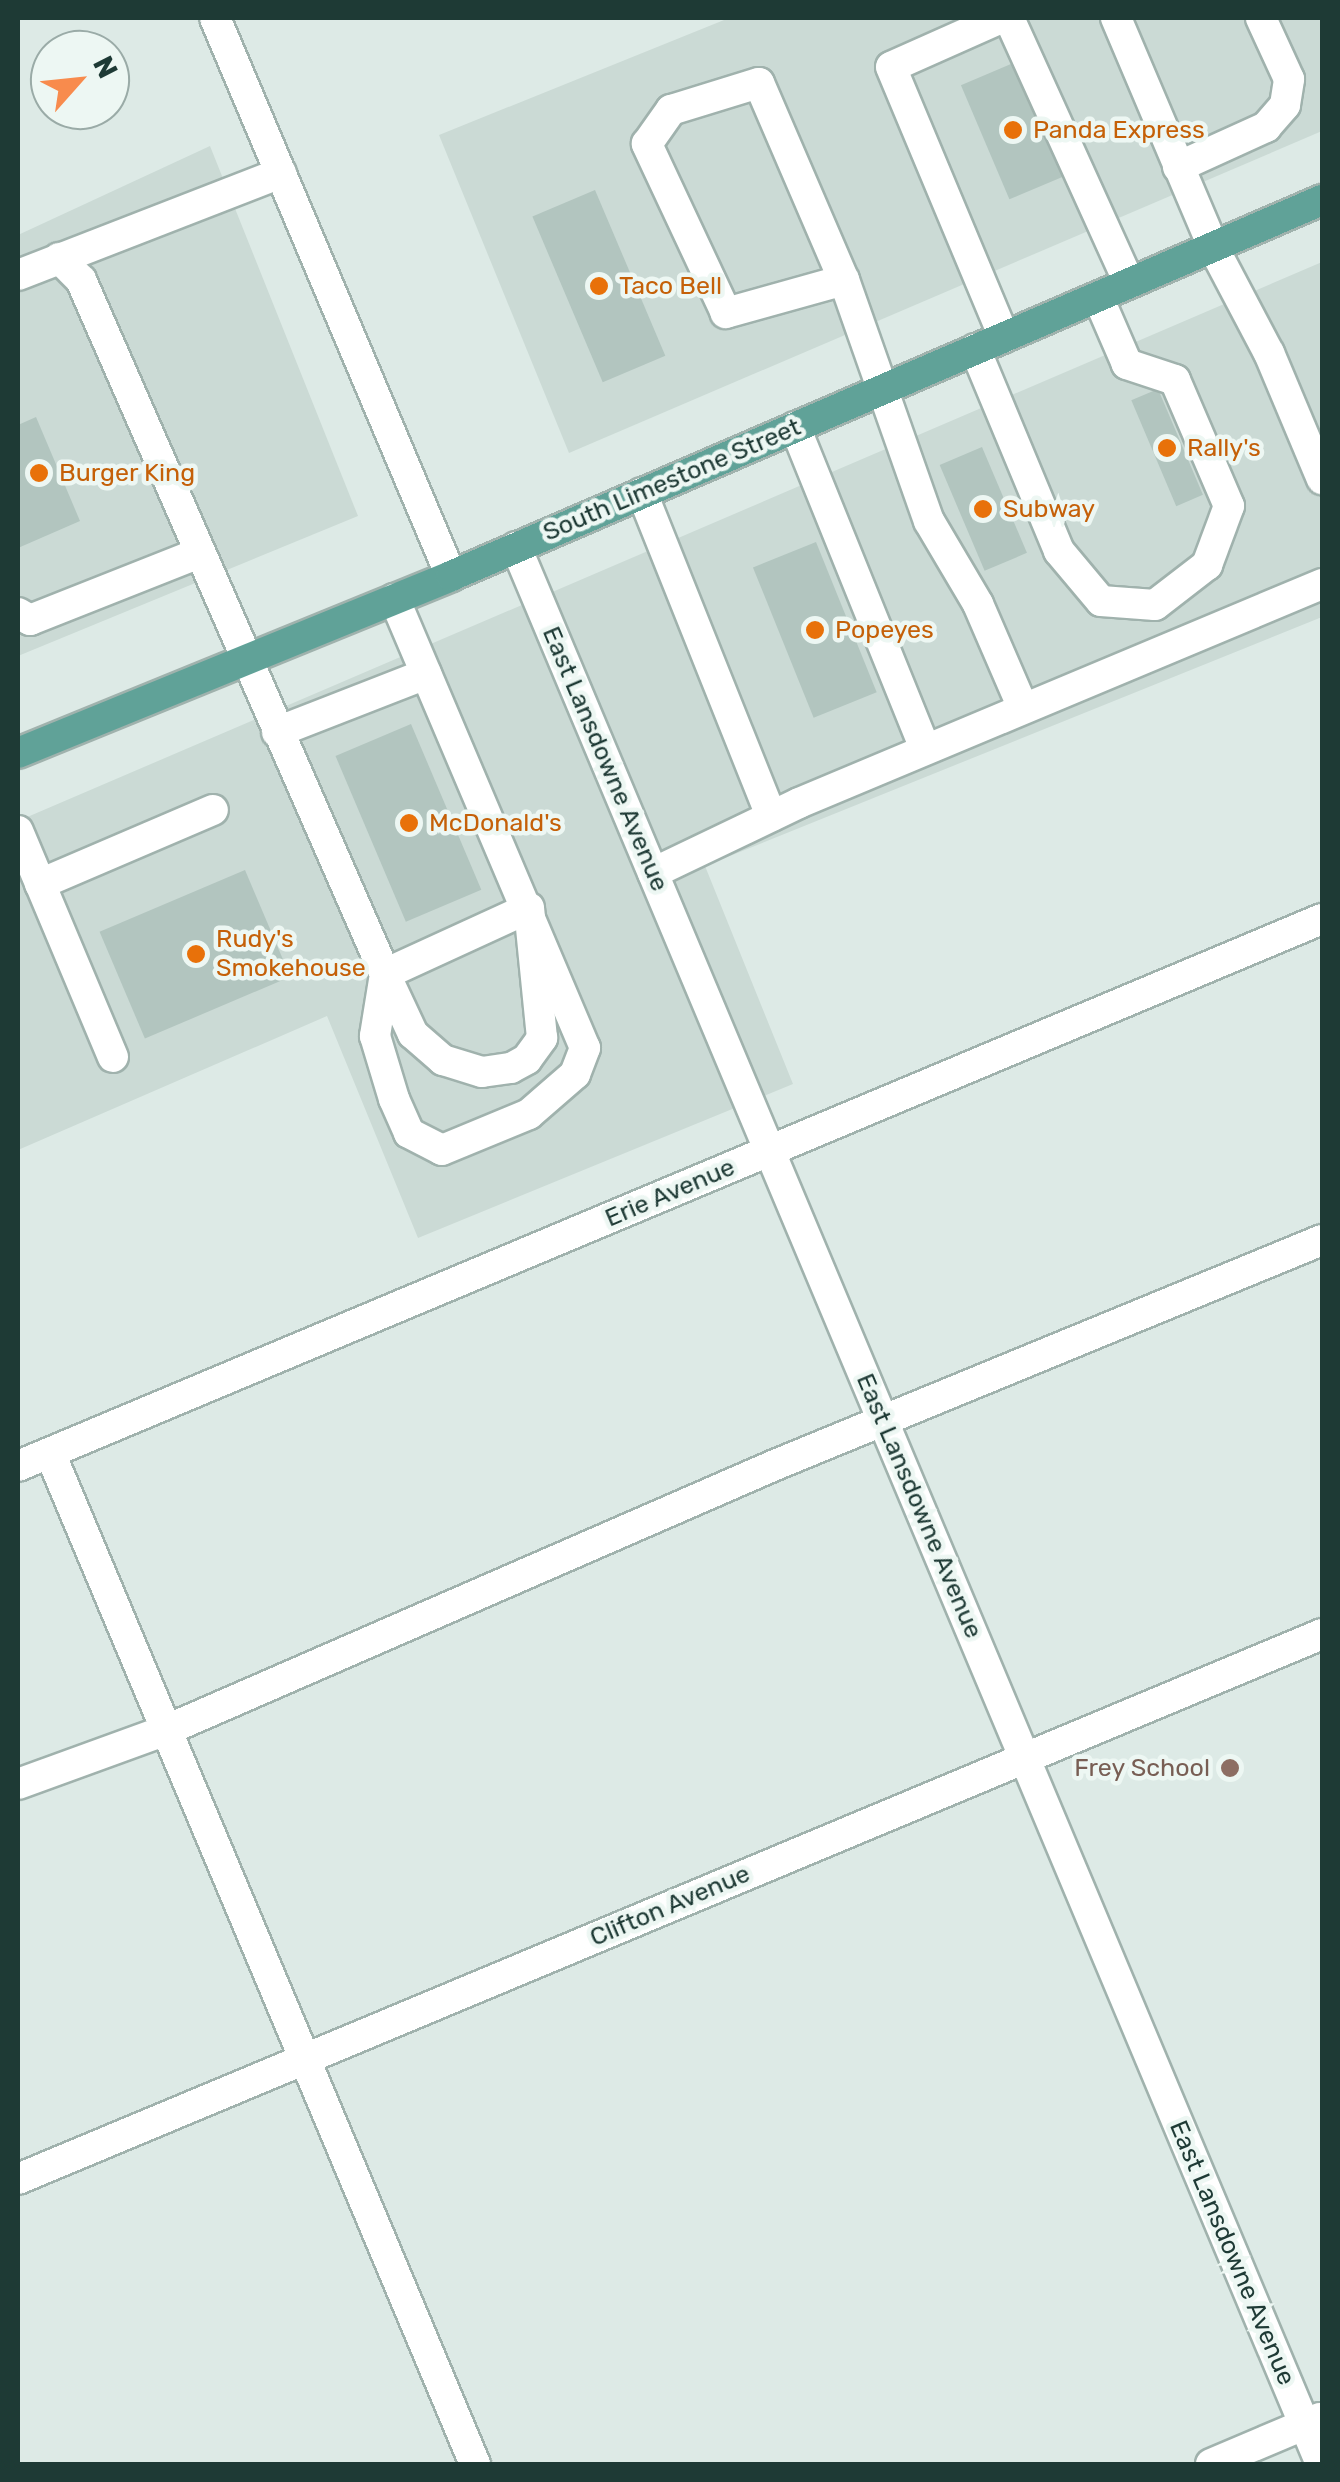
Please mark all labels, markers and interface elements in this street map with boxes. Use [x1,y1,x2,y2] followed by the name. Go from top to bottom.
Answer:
[30,30,130,130] north arrow
[86,51,125,84] text: N
[1033,115,1205,145] place label: Panda Express
[1002,119,1024,141] marker: Panda Express
[619,271,722,301] place label: Taco Bell
[588,275,610,297] marker: Taco Bell
[539,412,805,548] street label: South Limestone Street
[1187,433,1261,463] place label: Rally's
[1156,437,1178,459] marker: Rally's
[59,458,196,488] place label: Burger King
[28,462,50,484] marker: Burger King
[1003,494,1095,524] place label: Subway
[972,498,994,520] marker: Subway
[835,615,934,645] place label: Popeyes
[804,619,826,641] marker: Popeyes
[535,622,675,896] street label: East Lansdowne Avenue
[429,808,562,838] place label: McDonald's
[398,812,420,834] marker: McDonald's
[216,925,366,984] place label: Rudy's Smokehouse
[185,943,207,965] marker: Rudy's Smokehouse
[600,1152,740,1234] street label: Erie Avenue
[849,1369,989,1643] street label: East Lansdowne Avenue
[1074,1753,1210,1783] place label: Frey School
[1219,1757,1241,1779] marker: Frey School
[585,1859,755,1953] street label: Clifton Avenue
[1162,2116,1302,2390] street label: East Lansdowne Avenue

